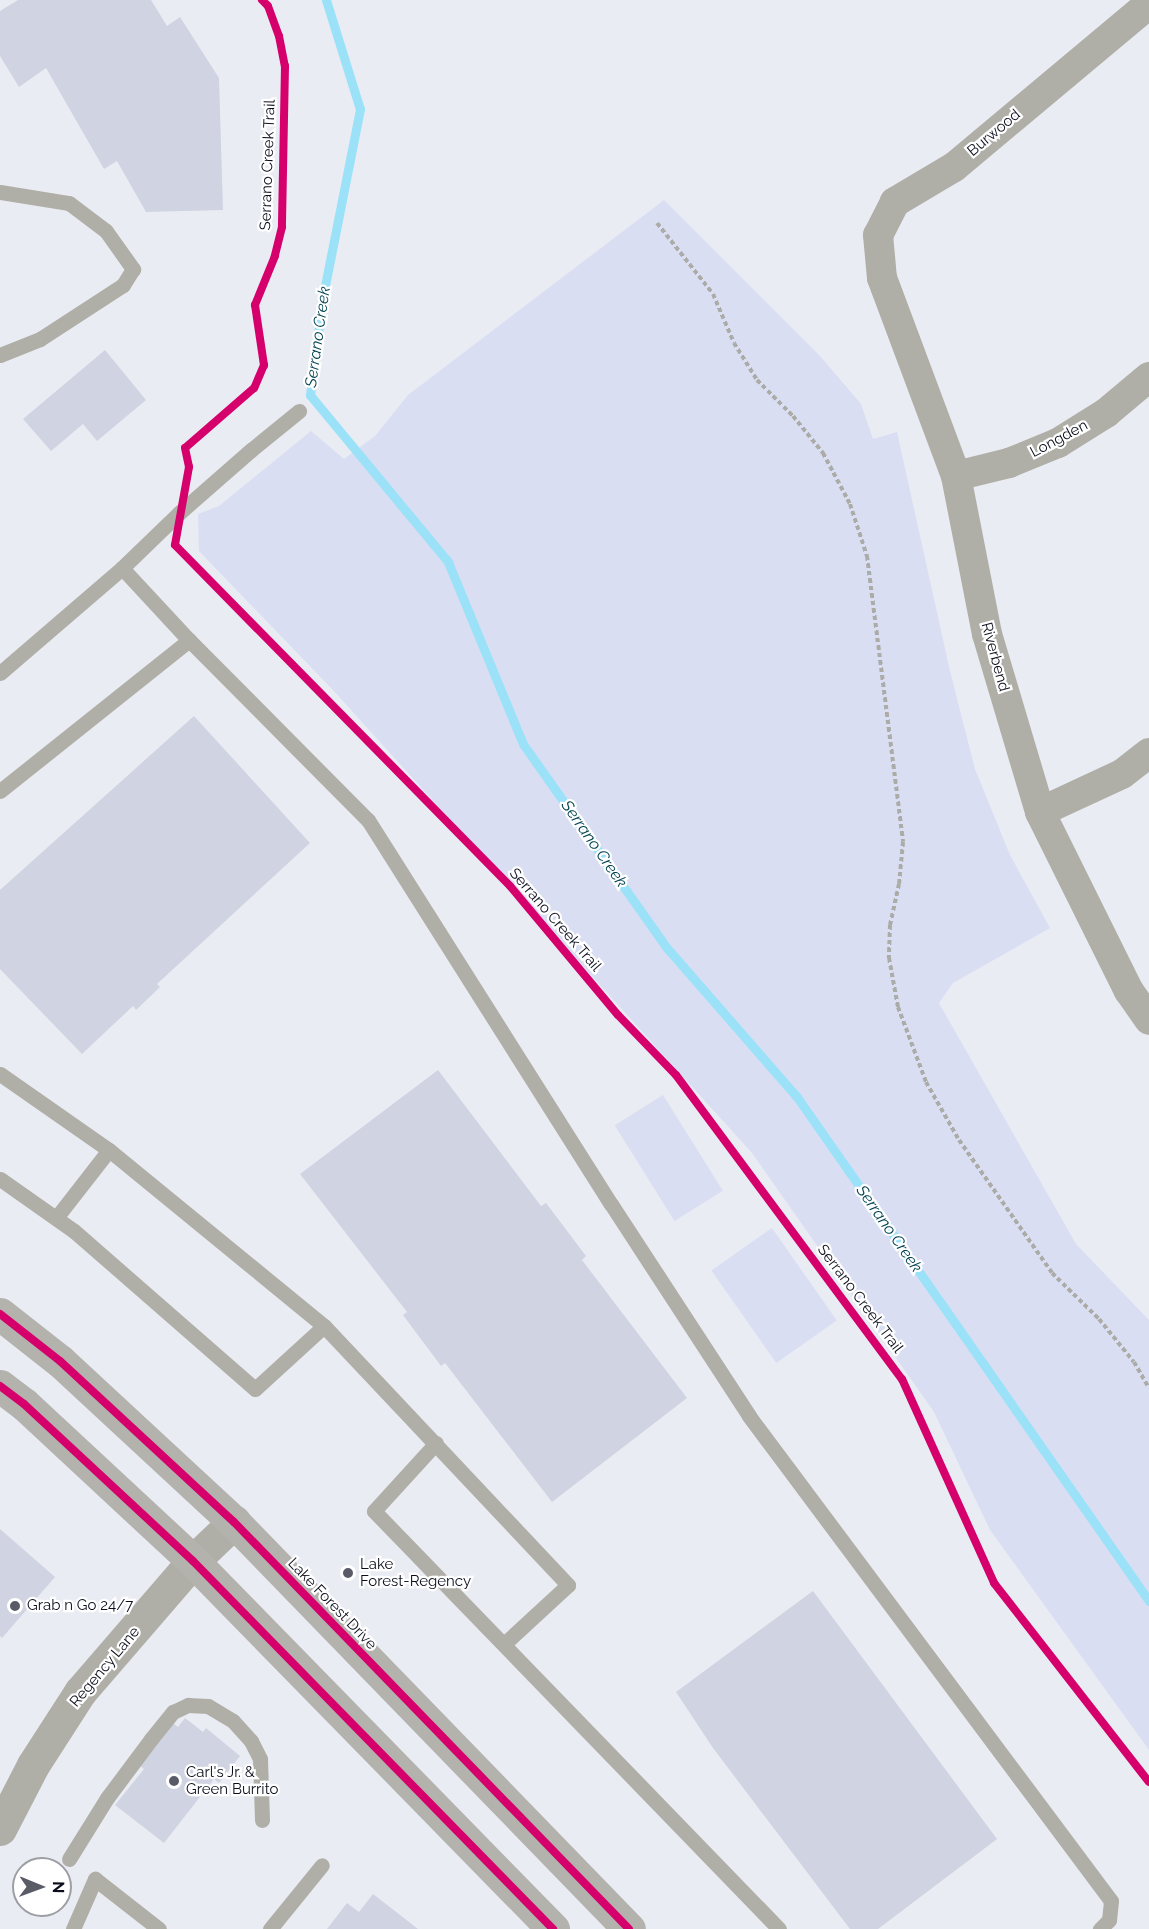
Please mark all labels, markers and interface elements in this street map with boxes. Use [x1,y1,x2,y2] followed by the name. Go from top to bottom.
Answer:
[257,99,279,231] street label: Serrano Creek Trail
[964,106,1024,160] street label: Burwood
[301,285,335,389] water label: Serrano Creek
[1027,416,1091,462] street label: Longden
[977,620,1013,694] street label: Riverbend
[557,797,631,891] water label: Serrano Creek
[505,865,605,975] street label: Serrano Creek Trail
[852,1182,926,1276] water label: Serrano Creek
[813,1241,907,1357] street label: Serrano Creek Trail
[284,1555,380,1653] street label: Lake Forest Drive
[360,1555,471,1590] place label: Lake Forest-Regency
[341,1566,355,1580] marker: Lake Forest-Regency
[27,1597,133,1615] place label: Grab n Go 24/7
[8,1599,22,1613] marker: Grab n Go 24/7
[66,1623,144,1711] street label: Regency Lane
[186,1763,278,1798] place label: Carl's Jr. & Green Burrito
[167,1774,181,1788] marker: Carl's Jr. & Green Burrito
[12,1857,72,1917] north arrow
[49,1881,68,1894] text: N

